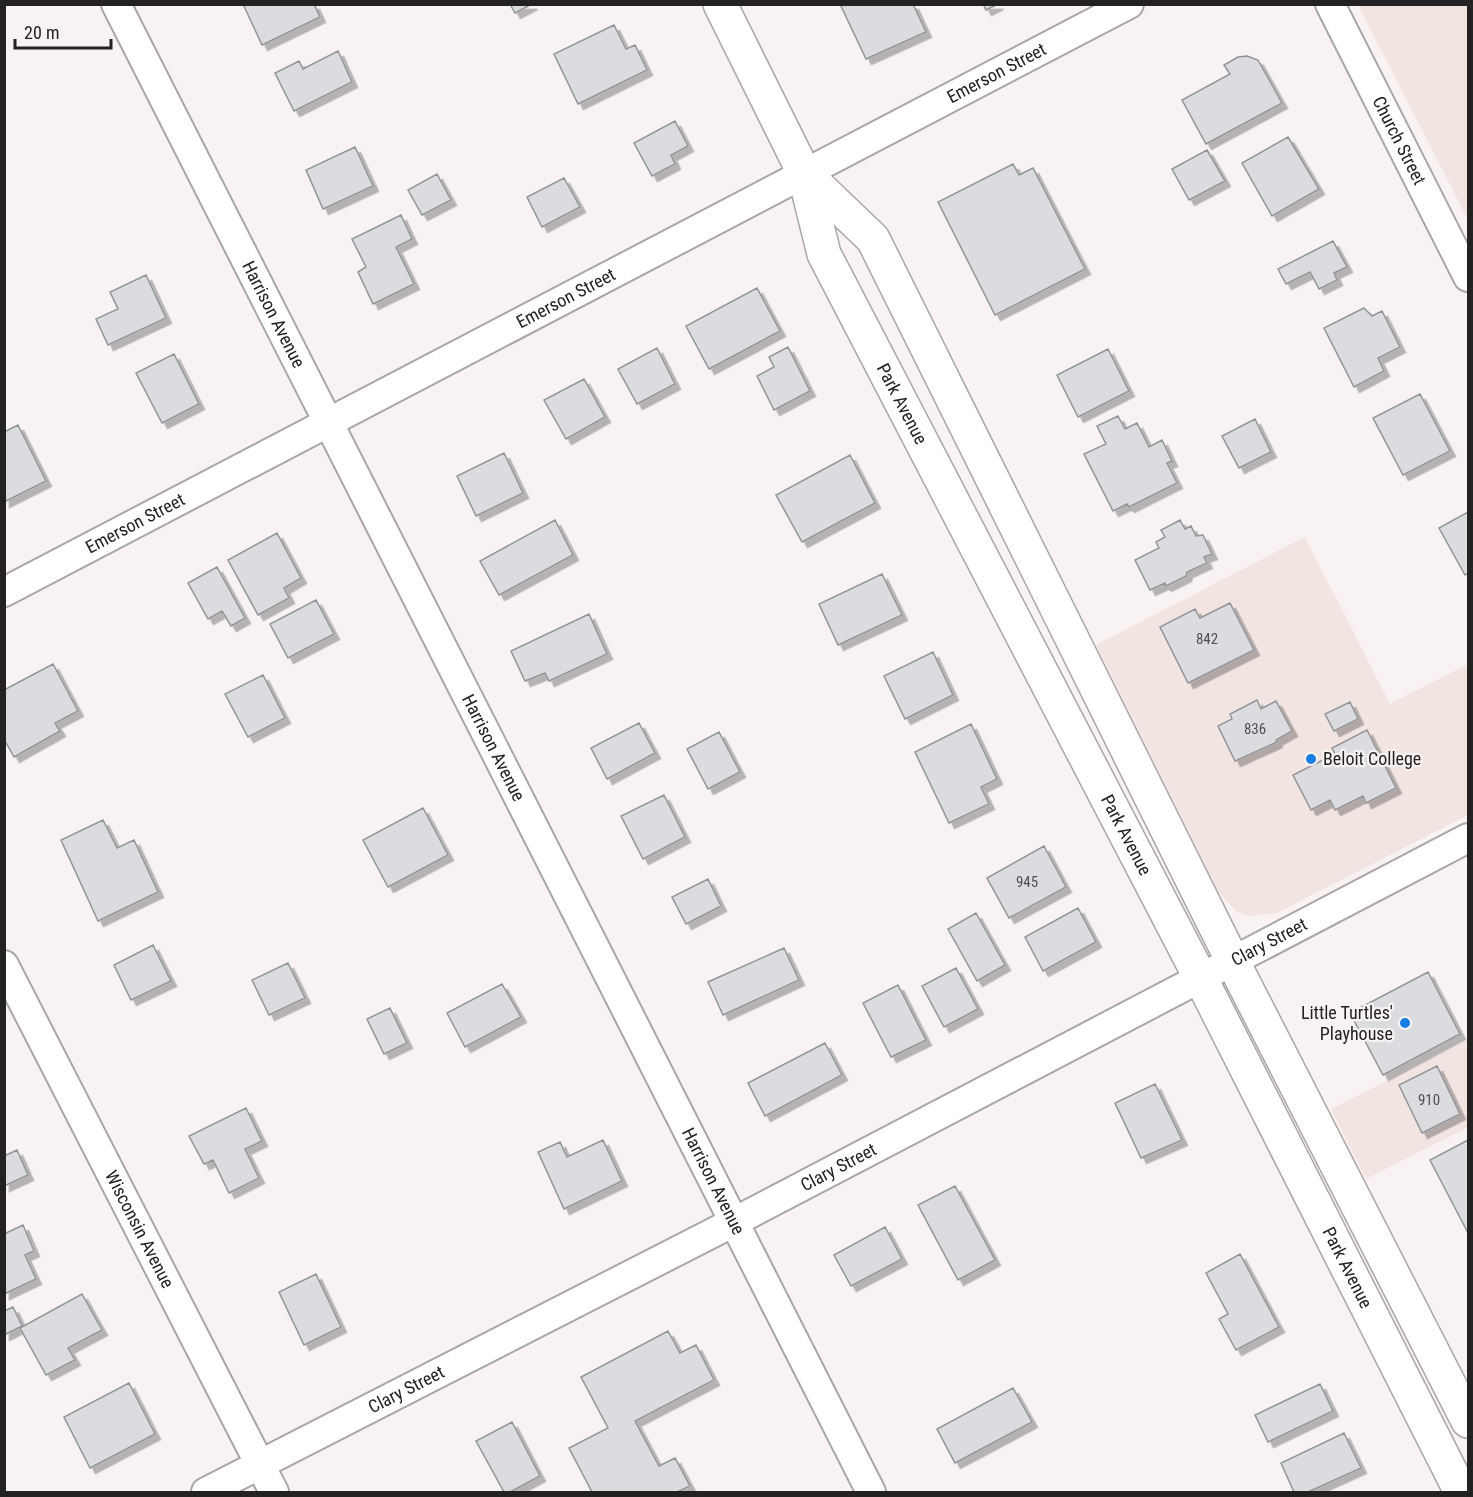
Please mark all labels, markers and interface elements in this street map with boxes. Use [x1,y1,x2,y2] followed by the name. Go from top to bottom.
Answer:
[15,12,111,50] scale bar
[24,22,59,43] text: 20 m
[943,38,1049,107] street label: Emerson Street
[1368,93,1431,188] street label: Church Street
[238,257,310,371] street label: Harrison Avenue
[513,263,619,332] street label: Emerson Street
[873,360,932,447] street label: Park Avenue
[82,489,188,557] street label: Emerson Street
[1196,630,1218,648] house number: 842
[458,691,530,804] street label: Harrison Avenue
[1244,720,1266,738] house number: 836
[1323,748,1421,769] place label: Beloit College
[1304,752,1318,766] marker: Beloit College
[1097,791,1156,879] street label: Park Avenue
[1016,873,1038,891] house number: 945
[1228,913,1310,970] street label: Clary Street
[1301,1002,1393,1044] place label: Little Turtles' Playhouse
[1398,1016,1412,1030] marker: Little Turtles' Playhouse
[1418,1091,1440,1109] house number: 910
[678,1124,750,1238] street label: Harrison Avenue
[797,1138,880,1195] street label: Clary Street
[101,1167,179,1291] street label: Wisconsin Avenue
[1318,1223,1377,1312] street label: Park Avenue
[365,1361,448,1417] street label: Clary Street

